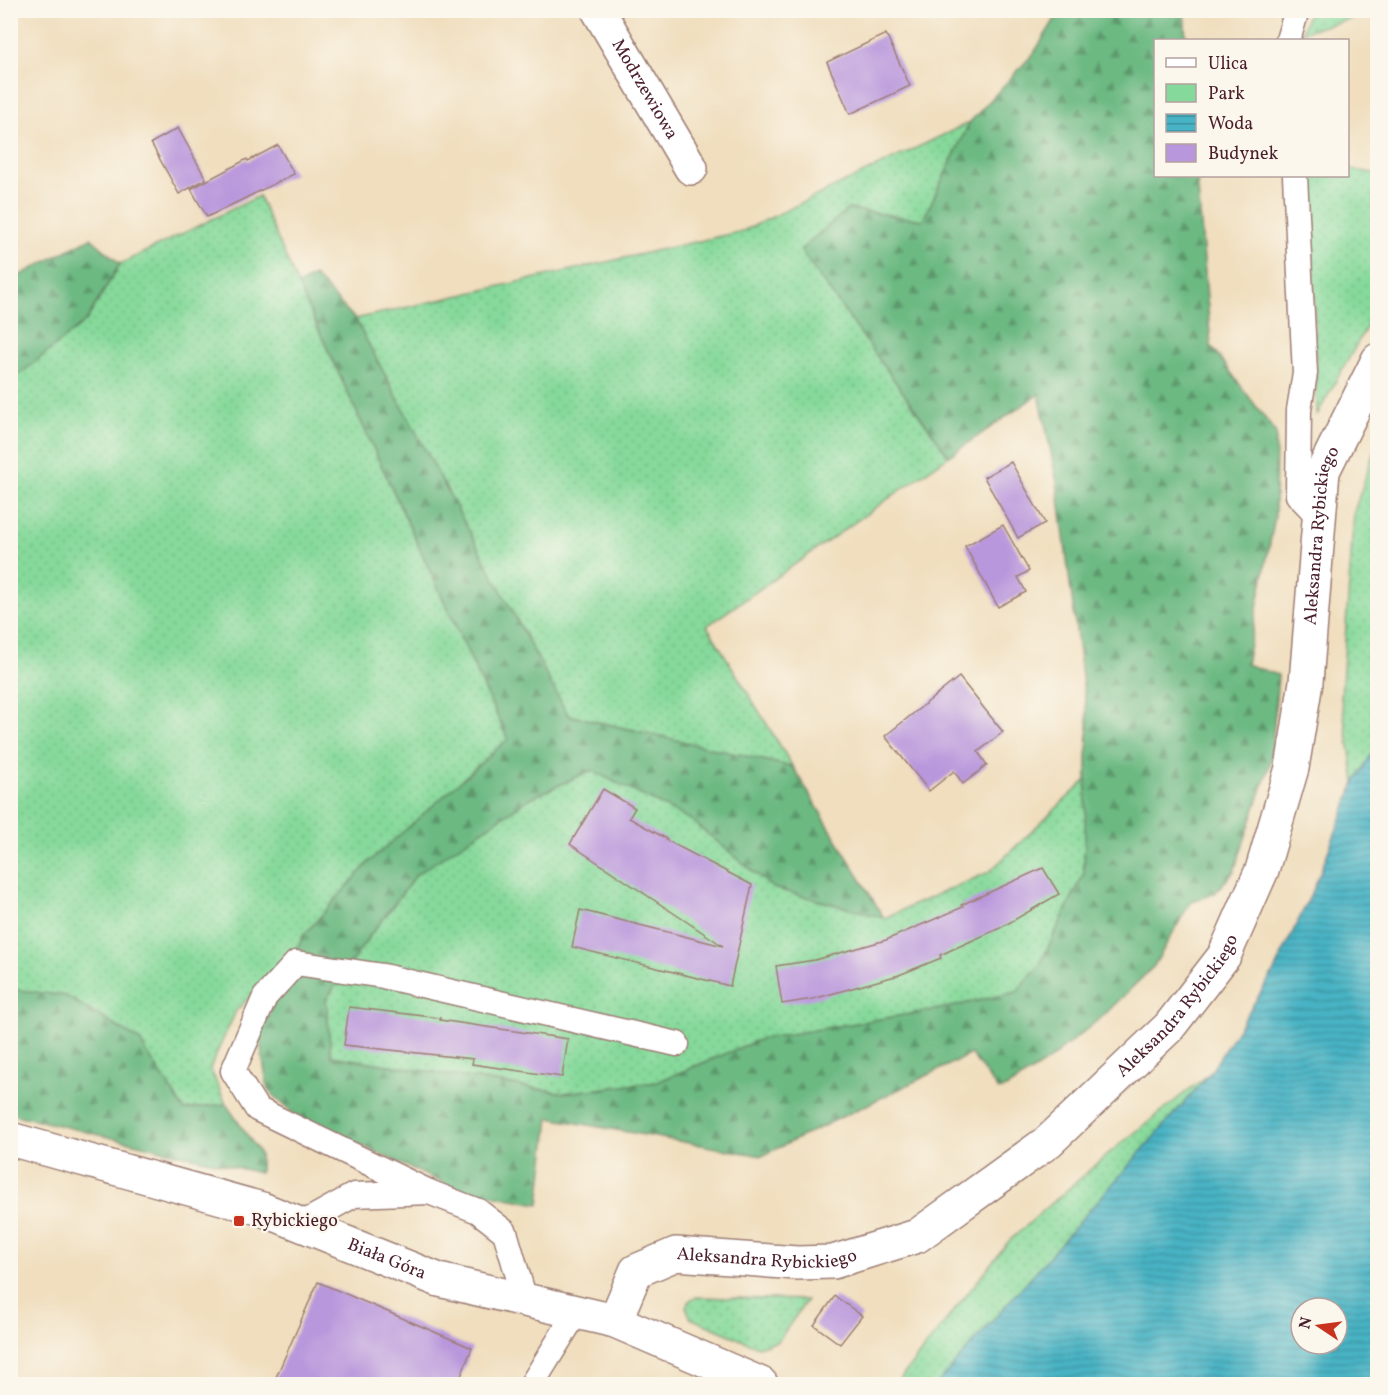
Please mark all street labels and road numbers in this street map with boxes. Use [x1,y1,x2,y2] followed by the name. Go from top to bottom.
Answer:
[605,34,684,144] street label: Modrzewiowa
[1298,442,1346,626] street label: Aleksandra Rybickiego
[1111,930,1245,1083] street label: Aleksandra Rybickiego
[344,1232,430,1286] street label: Biała Góra
[676,1242,860,1276] street label: Aleksandra Rybickiego

